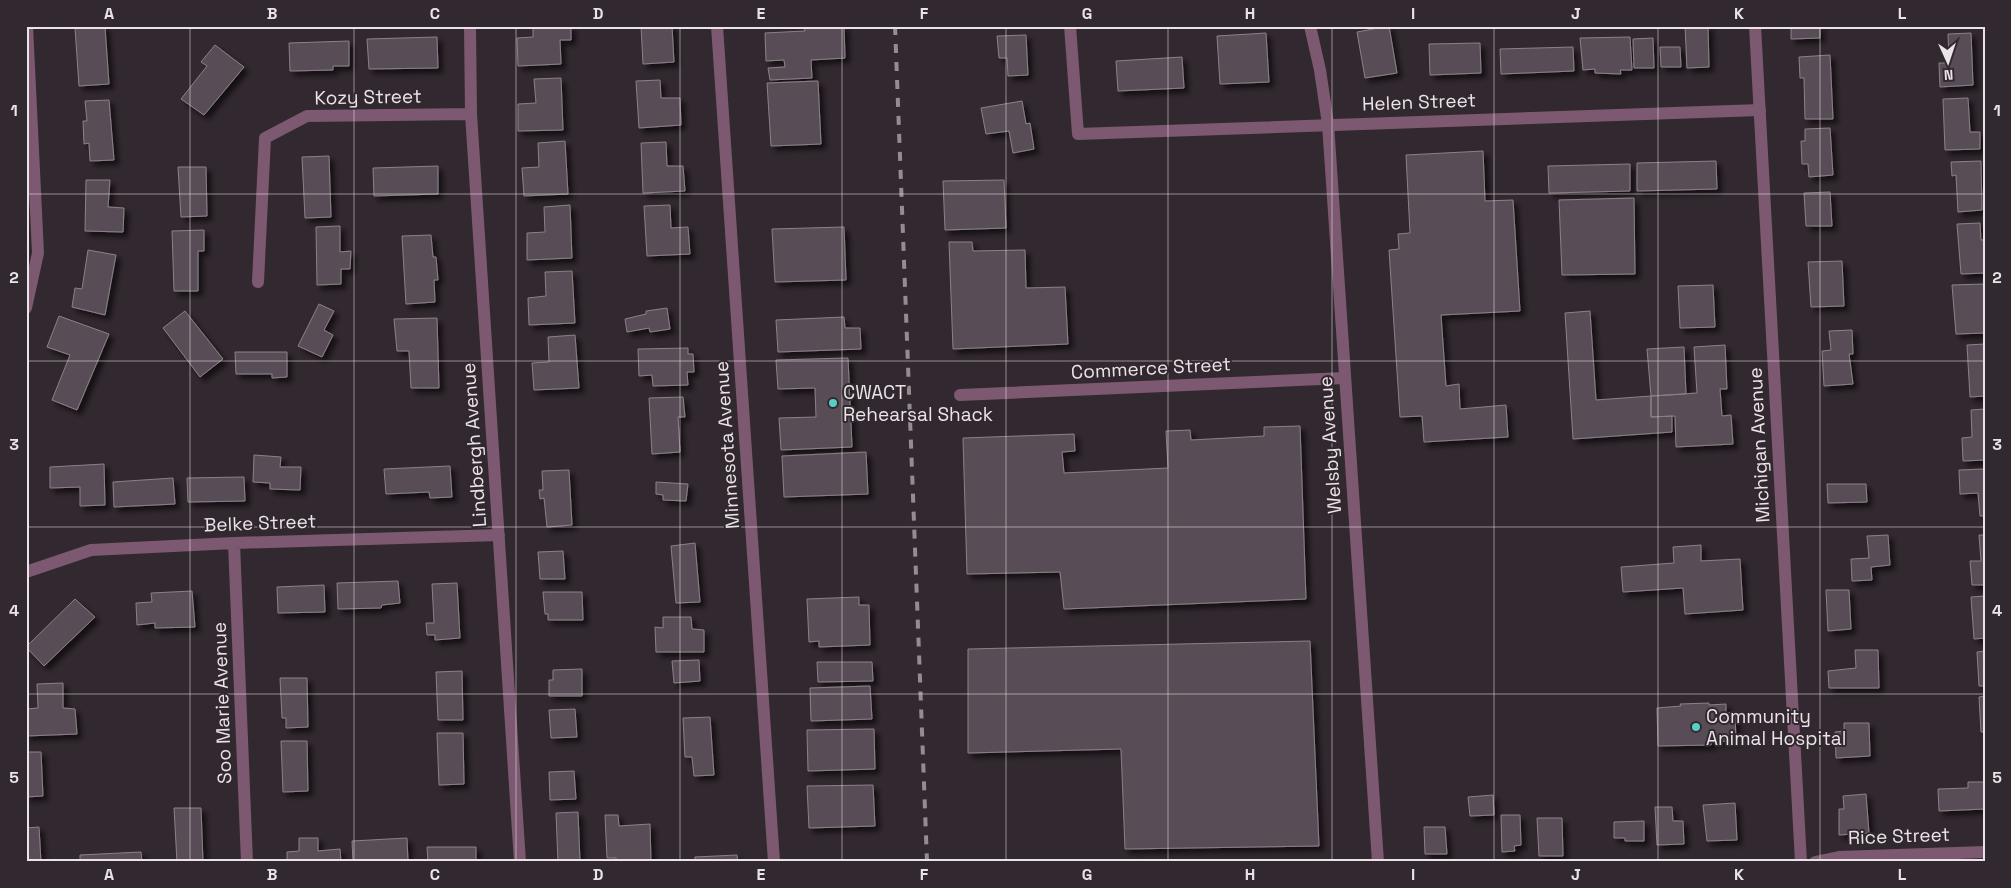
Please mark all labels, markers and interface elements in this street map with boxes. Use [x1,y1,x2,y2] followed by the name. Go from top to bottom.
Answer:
[104,3,114,24] text: A
[267,3,277,24] text: B
[430,3,440,24] text: C
[593,3,603,24] text: D
[757,3,766,24] text: E
[920,3,929,24] text: F
[1082,3,1092,24] text: G
[1245,3,1255,24] text: H
[1411,3,1415,24] text: I
[1571,3,1581,24] text: J
[1734,3,1744,24] text: K
[1898,3,1907,24] text: L
[1924,38,1974,88] north arrow
[1944,66,1954,84] text: N
[314,84,422,110] street label: Kozy Street
[1361,88,1477,116] street label: Helen Street
[10,100,18,121] text: 1
[1993,100,2001,121] text: 1
[9,267,19,288] text: 2
[1992,267,2002,288] text: 2
[1070,351,1232,385] street label: Commerce Street
[709,360,745,530] street label: Minnesota Avenue
[456,362,492,528] street label: Lindbergh Avenue
[1742,367,1776,523] street label: Michigan Avenue
[1313,375,1347,515] street label: Welsby Avenue
[843,380,993,427] place label: CWACT Rehearsal Shack
[827,397,839,409] marker: CWACT Rehearsal Shack
[9,434,19,455] text: 3
[1992,434,2002,455] text: 3
[203,509,317,537] street label: Belke Street
[9,600,19,621] text: 4
[1992,600,2002,621] text: 4
[207,622,237,784] street label: Soo Marie Avenue
[1706,704,1846,751] place label: Community Animal Hospital
[1690,721,1702,733] marker: Community Animal Hospital
[9,767,19,788] text: 5
[1992,767,2002,788] text: 5
[1847,822,1951,850] street label: Rice Street
[104,864,114,885] text: A
[267,864,277,885] text: B
[430,864,440,885] text: C
[593,864,603,885] text: D
[757,864,766,885] text: E
[920,864,929,885] text: F
[1082,864,1092,885] text: G
[1245,864,1255,885] text: H
[1411,864,1415,885] text: I
[1571,864,1581,885] text: J
[1734,864,1744,885] text: K
[1898,864,1907,885] text: L

